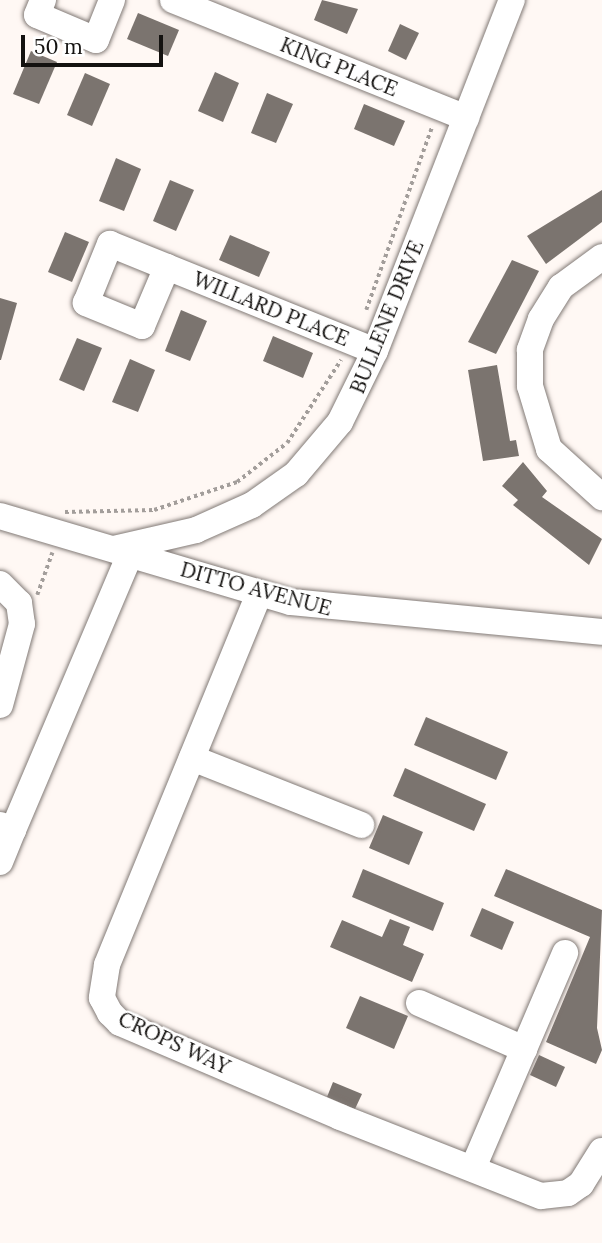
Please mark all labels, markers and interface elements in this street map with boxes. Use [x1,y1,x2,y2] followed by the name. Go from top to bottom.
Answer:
[24,21,166,65] scale bar
[276,32,402,102] street label: KING PLACE
[34,33,83,60] text: 50 m
[345,237,429,397] street label: BULLENE DRIVE
[189,266,353,352] street label: WILLARD PLACE
[178,557,334,621] street label: DITTO AVENUE
[114,1006,234,1080] street label: CROPS WAY

